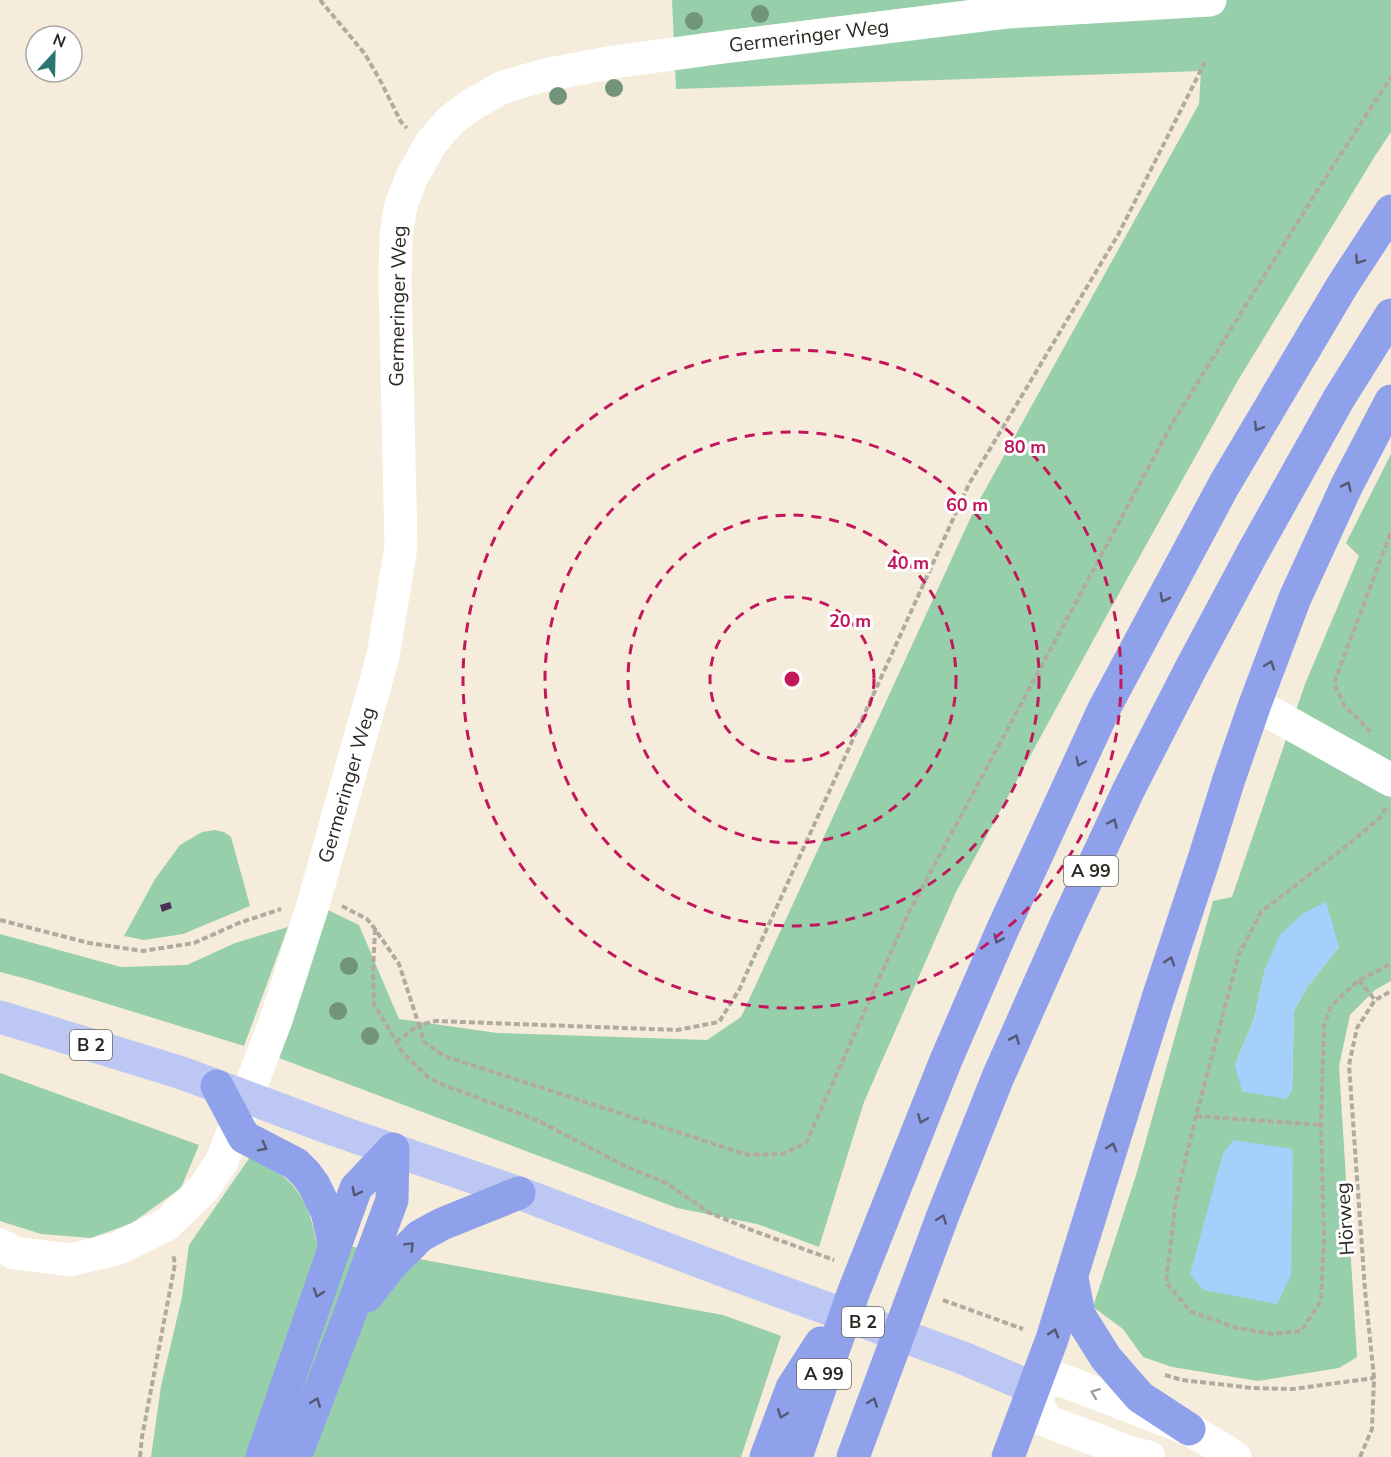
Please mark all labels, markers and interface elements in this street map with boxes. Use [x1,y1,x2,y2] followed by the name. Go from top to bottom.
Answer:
[727,13,891,59] street label: Germeringer Weg
[24,24,84,84] north arrow
[50,29,69,53] text: N
[383,225,413,387] street label: Germeringer Weg
[1355,253,1366,264] one-way arrow
[1254,421,1266,431] one-way arrow
[1004,435,1046,459] text: 80 m
[1340,481,1352,492] one-way arrow
[946,493,988,517] text: 60 m
[887,551,929,575] text: 40 m
[1160,591,1171,602] one-way arrow
[829,609,871,633] text: 20 m
[1263,660,1275,671] one-way arrow
[782,669,802,689] centre of rings
[312,704,382,866] street label: Germeringer Weg
[1075,756,1087,767] one-way arrow
[1106,819,1118,830] one-way arrow
[1064,856,1118,886] road number: A 99
[994,933,1006,944] one-way arrow
[1163,956,1176,967] one-way arrow
[70,1030,112,1060] road number: B 2
[1008,1034,1020,1045] one-way arrow
[917,1112,929,1123] one-way arrow
[257,1140,268,1151] one-way arrow
[1104,1142,1117,1153] one-way arrow
[1329,1182,1361,1256] street label: Hörweg
[351,1186,363,1197] one-way arrow
[934,1215,947,1225] one-way arrow
[402,1243,413,1254] one-way arrow
[313,1287,326,1298] one-way arrow
[842,1307,884,1337] road number: B 2
[1046,1328,1059,1339] one-way arrow
[797,1359,851,1389] road number: A 99
[1090,1388,1101,1400] one-way arrow
[866,1397,878,1408] one-way arrow
[309,1398,321,1409] one-way arrow
[777,1408,790,1419] one-way arrow

